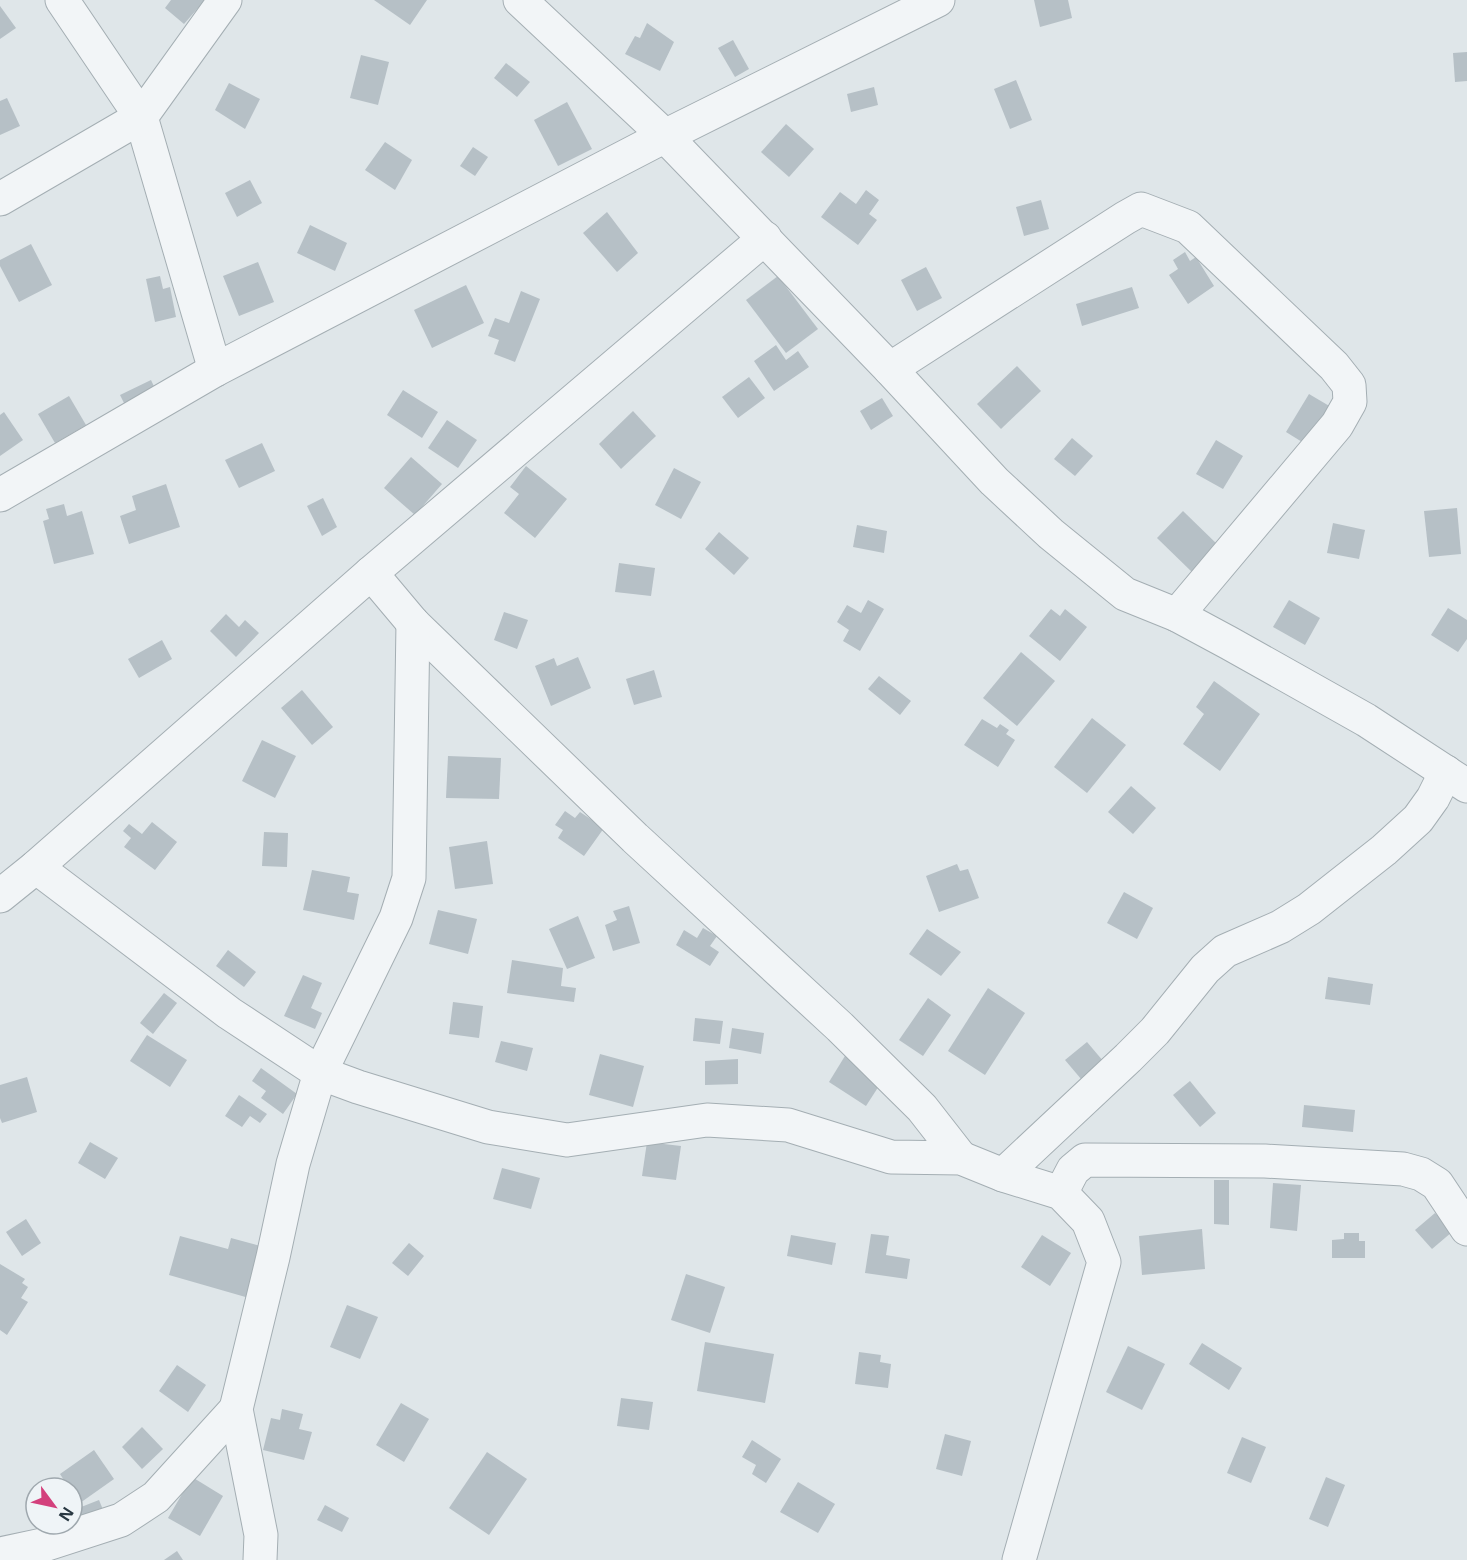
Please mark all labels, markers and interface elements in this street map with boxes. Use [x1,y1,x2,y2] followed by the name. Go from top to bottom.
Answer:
[24,1476,84,1536] north arrow
[54,1503,79,1526] text: N

